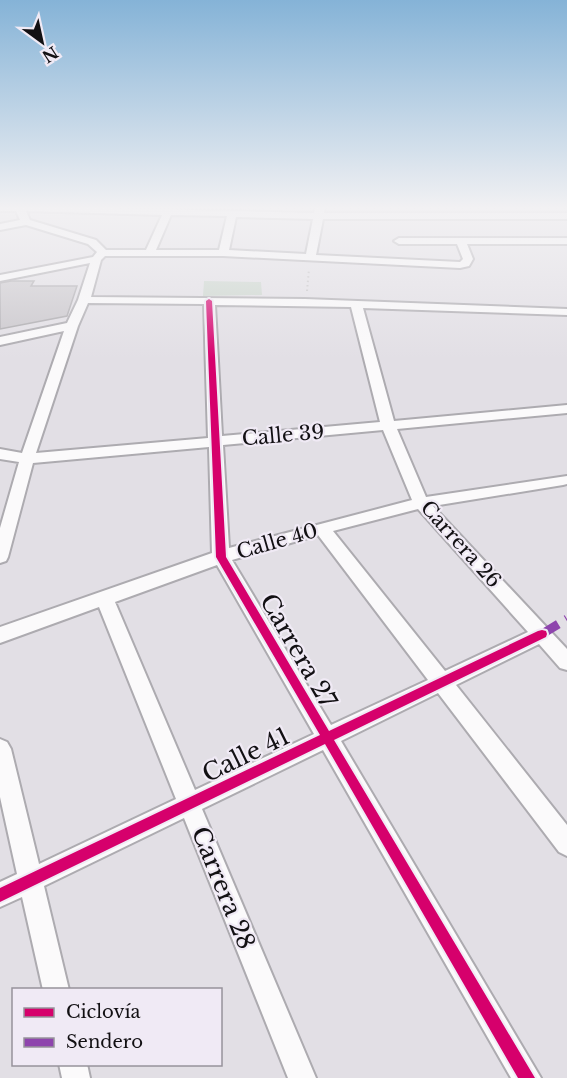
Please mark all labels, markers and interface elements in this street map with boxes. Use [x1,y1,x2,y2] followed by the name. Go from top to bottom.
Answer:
[12,12,72,72] north arrow
[38,42,62,67] text: N
[241,419,325,451] street label: Calle 39
[416,496,506,592] street label: Carrera 26
[234,518,320,564] street label: Calle 40
[254,588,343,714] street label: Carrera 27
[197,721,294,788] street label: Calle 41
[186,822,261,953] street label: Carrera 28
[12,988,222,1066] legend
[66,1001,141,1023] text: Ciclovía
[66,1031,143,1053] text: Sendero

